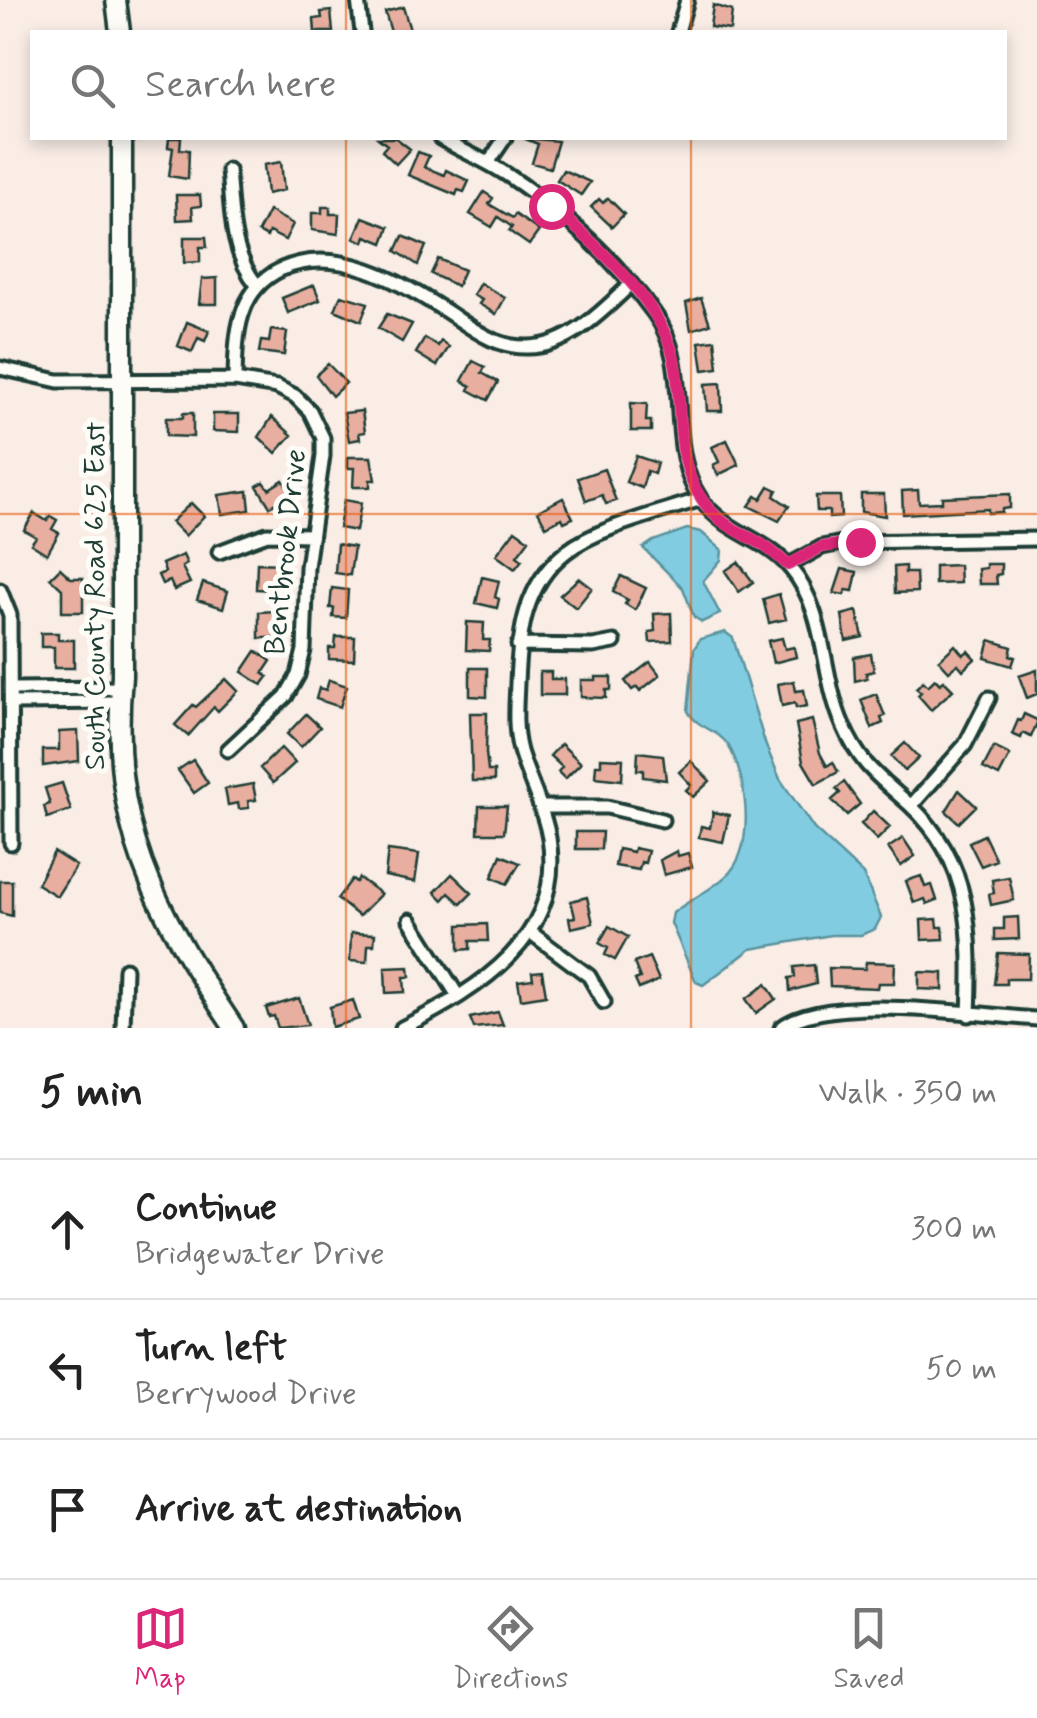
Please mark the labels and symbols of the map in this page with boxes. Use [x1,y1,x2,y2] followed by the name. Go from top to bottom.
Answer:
[529,184,575,230] route start
[76,422,115,770] street label: South County Road 625 East
[256,447,316,657] street label: Bentbrook Drive
[838,520,884,566] route end

